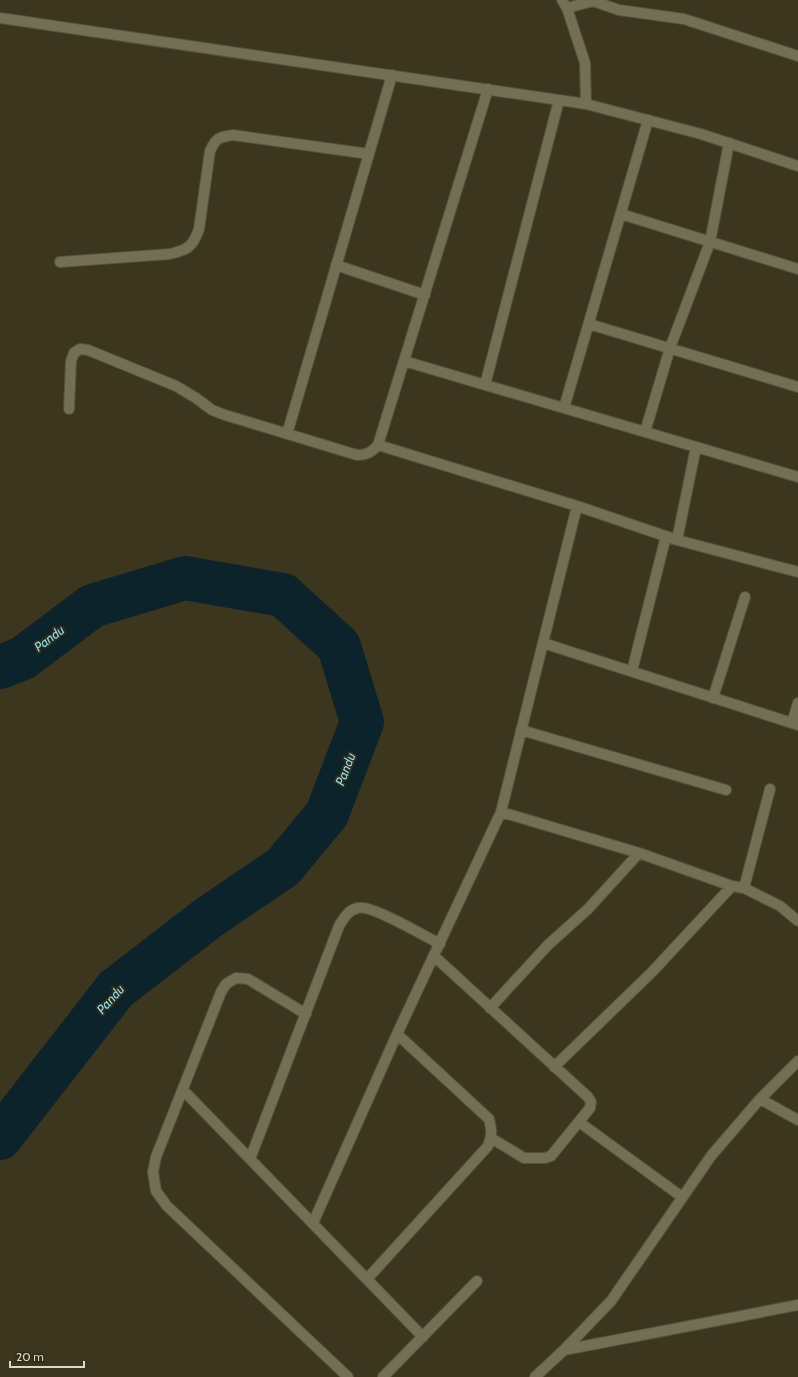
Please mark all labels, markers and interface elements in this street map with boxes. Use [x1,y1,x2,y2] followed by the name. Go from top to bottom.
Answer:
[31,621,68,655] water label: Pandu
[331,750,359,788] water label: Pandu
[93,981,128,1017] water label: Pandu
[10,1343,84,1369] scale bar
[16,1349,44,1364] text: 20 m

